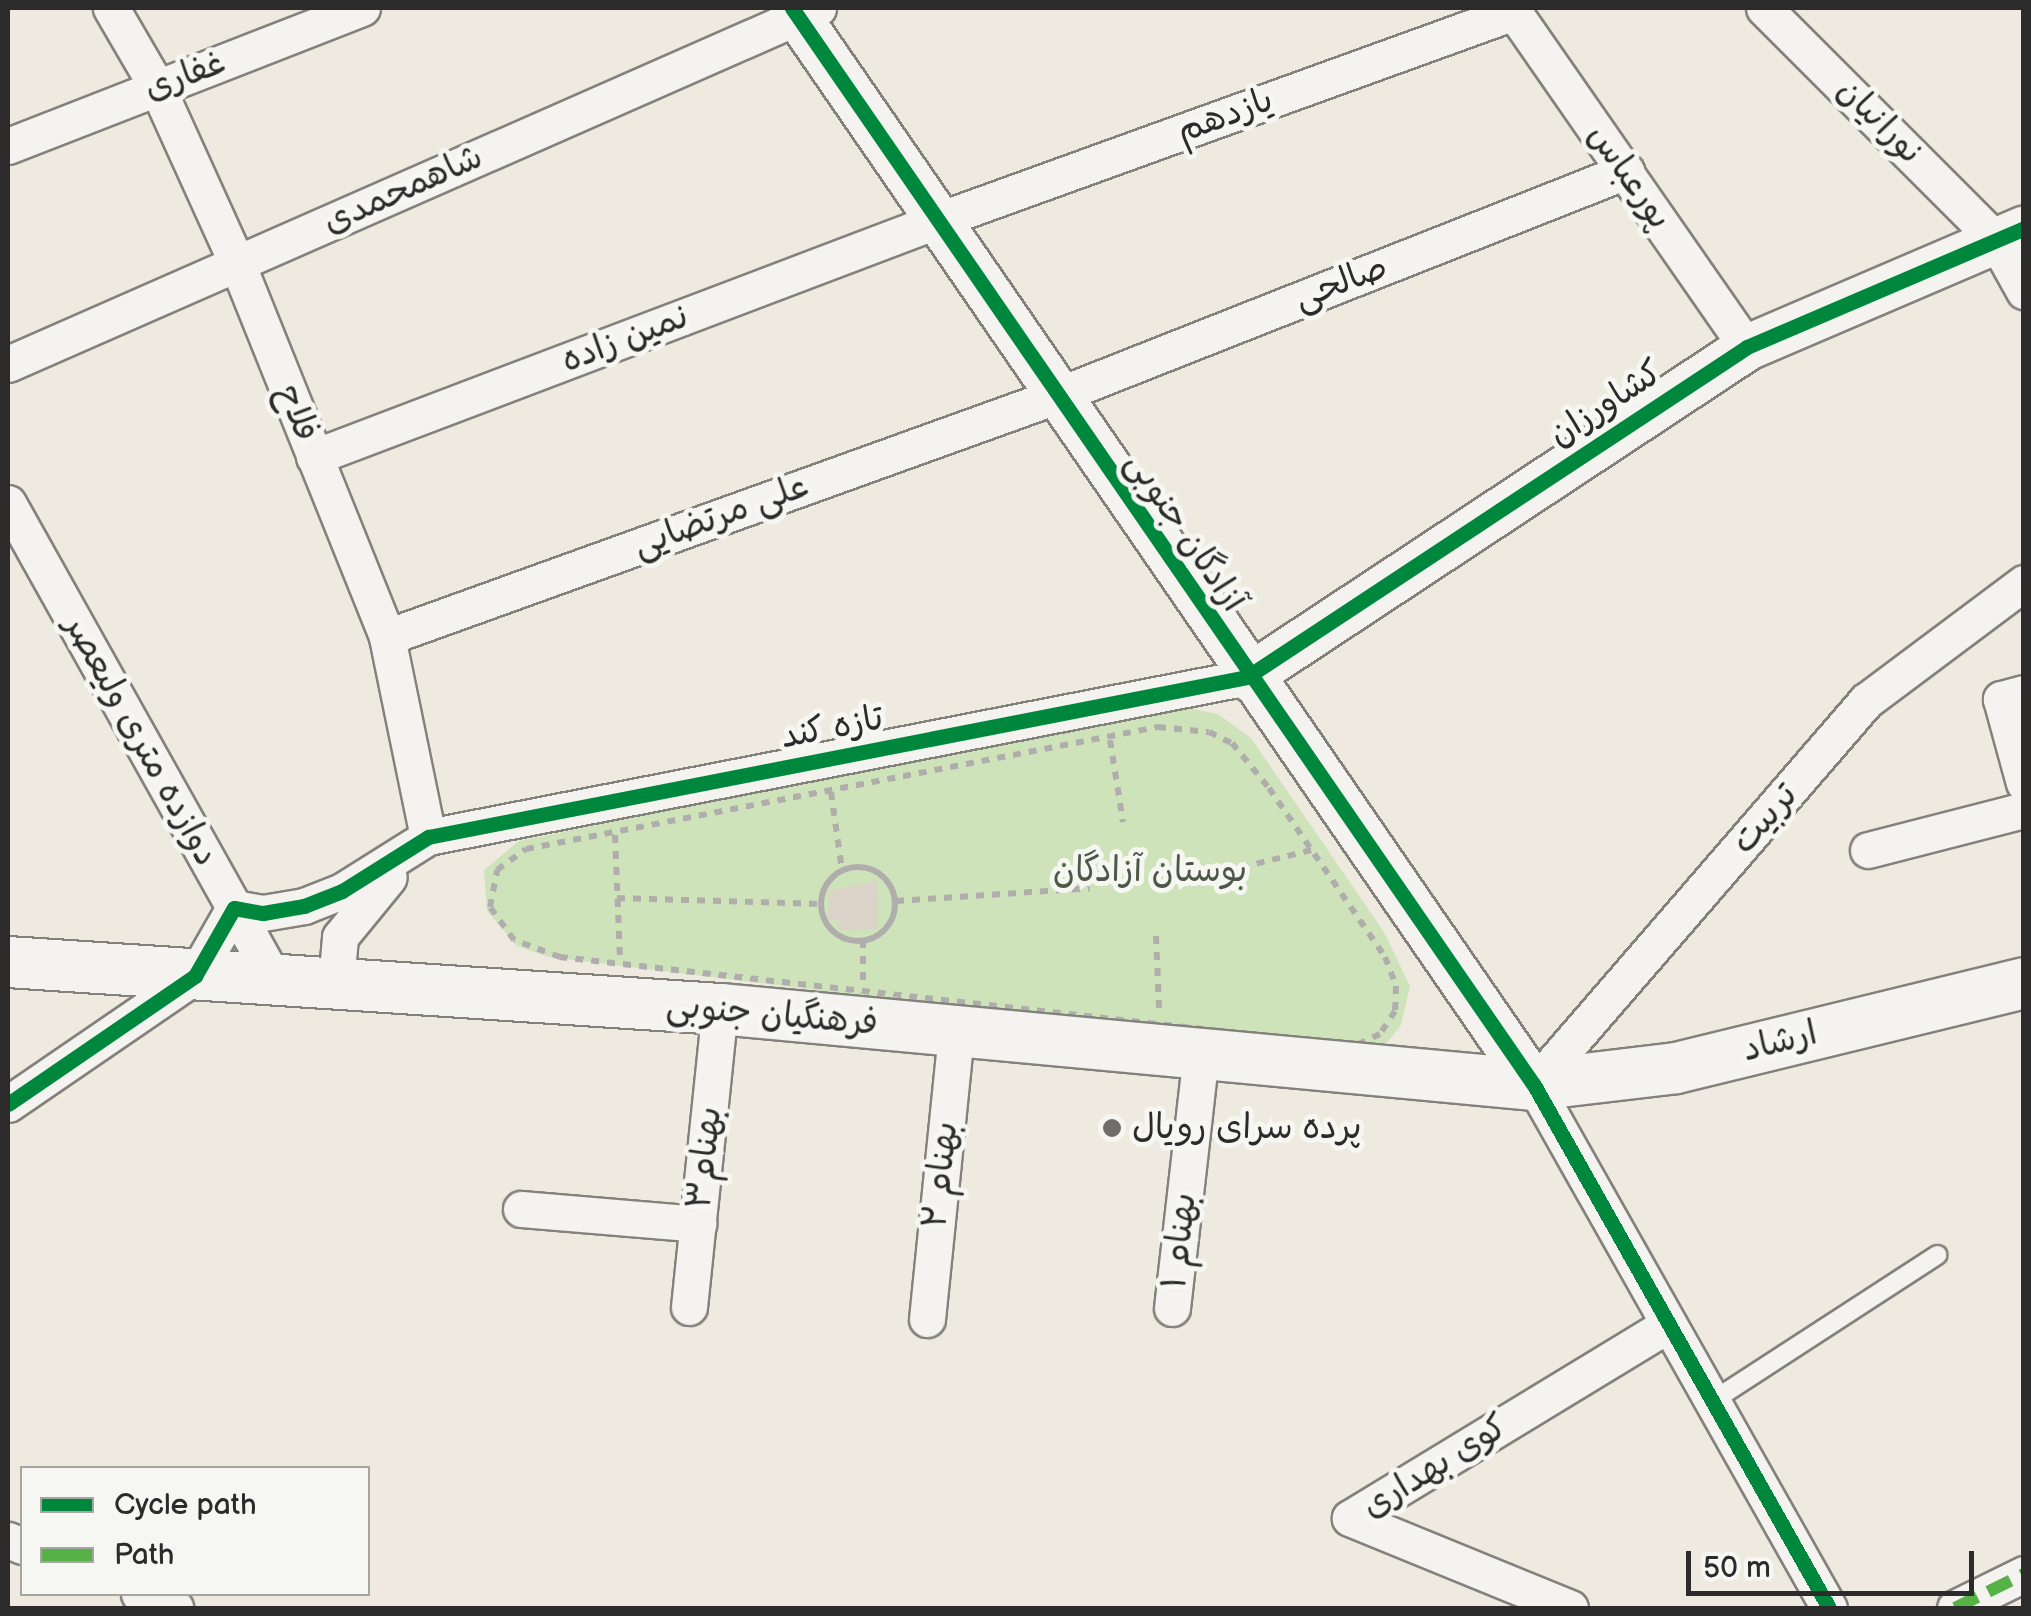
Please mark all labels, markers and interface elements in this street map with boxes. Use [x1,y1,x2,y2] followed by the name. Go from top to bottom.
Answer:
[139,41,231,111] street label: غفاری
[1828,70,1932,174] street label: نورانیان
[1171,79,1279,153] street label: یازدهم
[1578,116,1680,238] street label: پورعباس
[317,136,489,244] street label: شاهمحمدی
[1288,246,1394,320] street label: صالحی
[556,296,694,382] street label: نمین زاده
[1541,352,1671,456] street label: کشاورزان
[267,378,327,448] street label: فلاح
[1116,444,1254,620] street label: آزادگان جنوبی
[628,465,814,567] street label: علی مرتضایی
[55,609,227,873] street label: دوازده متری ولیعصر
[777,698,887,758] street label: تازه کند
[1723,775,1807,863] street label: تربیت
[1053,850,1247,892] park label: بوستان آزادگان
[664,985,880,1045] street label: فرهنگیان جنوبی
[1738,1012,1822,1072] street label: ارشاد
[679,1105,731,1211] street label: بهنام۳
[1132,1107,1362,1149] place label: پرده سرای رویال
[1101,1117,1123,1139] marker: پرده سرای رویال
[915,1119,967,1231] street label: بهنام ۲
[1154,1191,1206,1291] street label: بهنام ۱
[1355,1406,1515,1528] street label: کوی بهداری
[20,1466,370,1596] legend
[114,1487,257,1523] text: Cycle path
[1691,1531,1978,1593] scale bar
[114,1537,174,1573] text: Path
[1703,1550,1771,1586] text: 50 m

